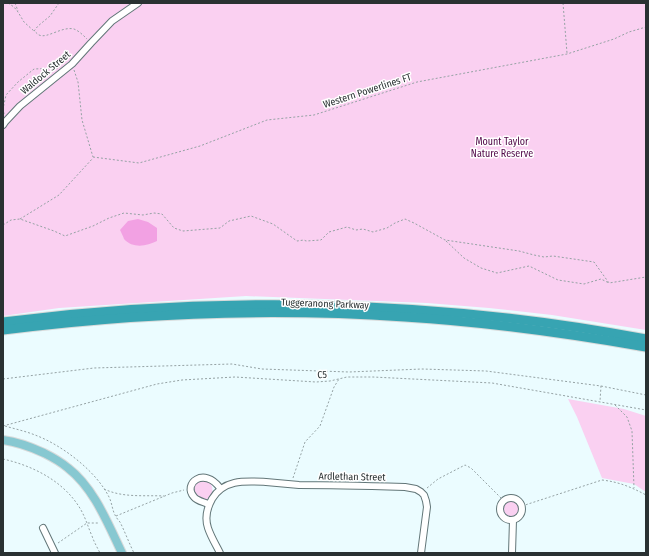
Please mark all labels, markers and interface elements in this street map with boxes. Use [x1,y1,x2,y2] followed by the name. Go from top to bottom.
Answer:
[18,48,73,97] street label: Waldock Street
[322,71,413,111] street label: Western Powerlines FT
[471,136,533,160] park label: Mount Taylor Nature Reserve
[281,296,370,312] street label: Tuggeranong Parkway
[317,369,328,381] street label: C5
[318,470,386,484] street label: Ardlethan Street

